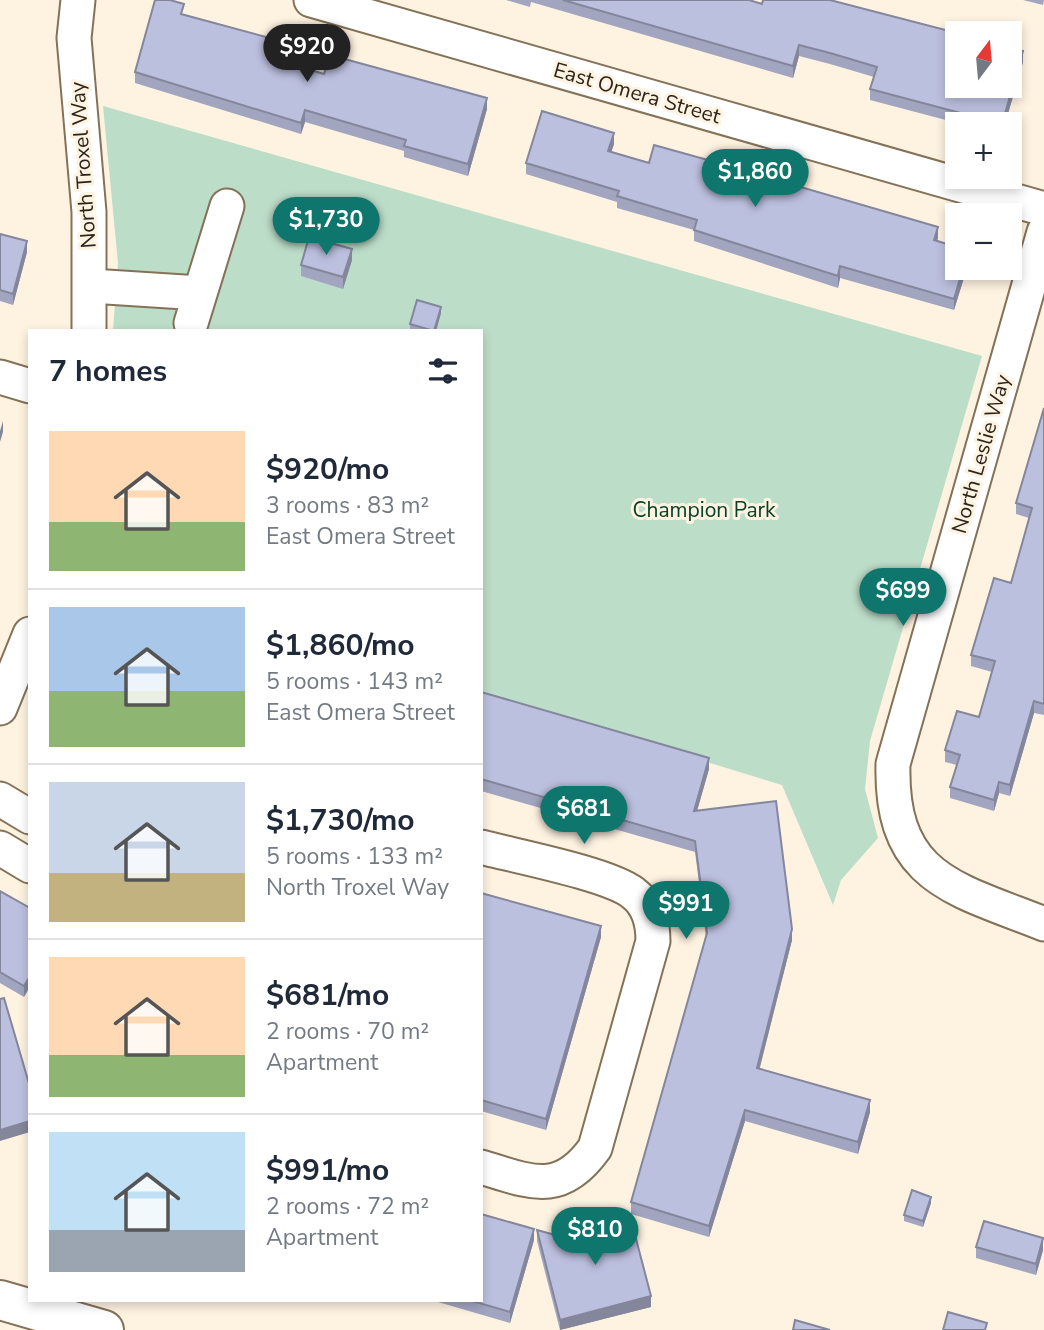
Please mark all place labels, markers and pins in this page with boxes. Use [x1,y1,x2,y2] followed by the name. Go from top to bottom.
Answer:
[266,24,348,84] pin: $920
[698,150,812,209] pin: $1,860
[269,198,383,257] pin: $1,730
[862,568,944,628] pin: $699
[543,786,625,846] pin: $681
[645,881,727,941] pin: $991
[554,1208,636,1267] pin: $810

